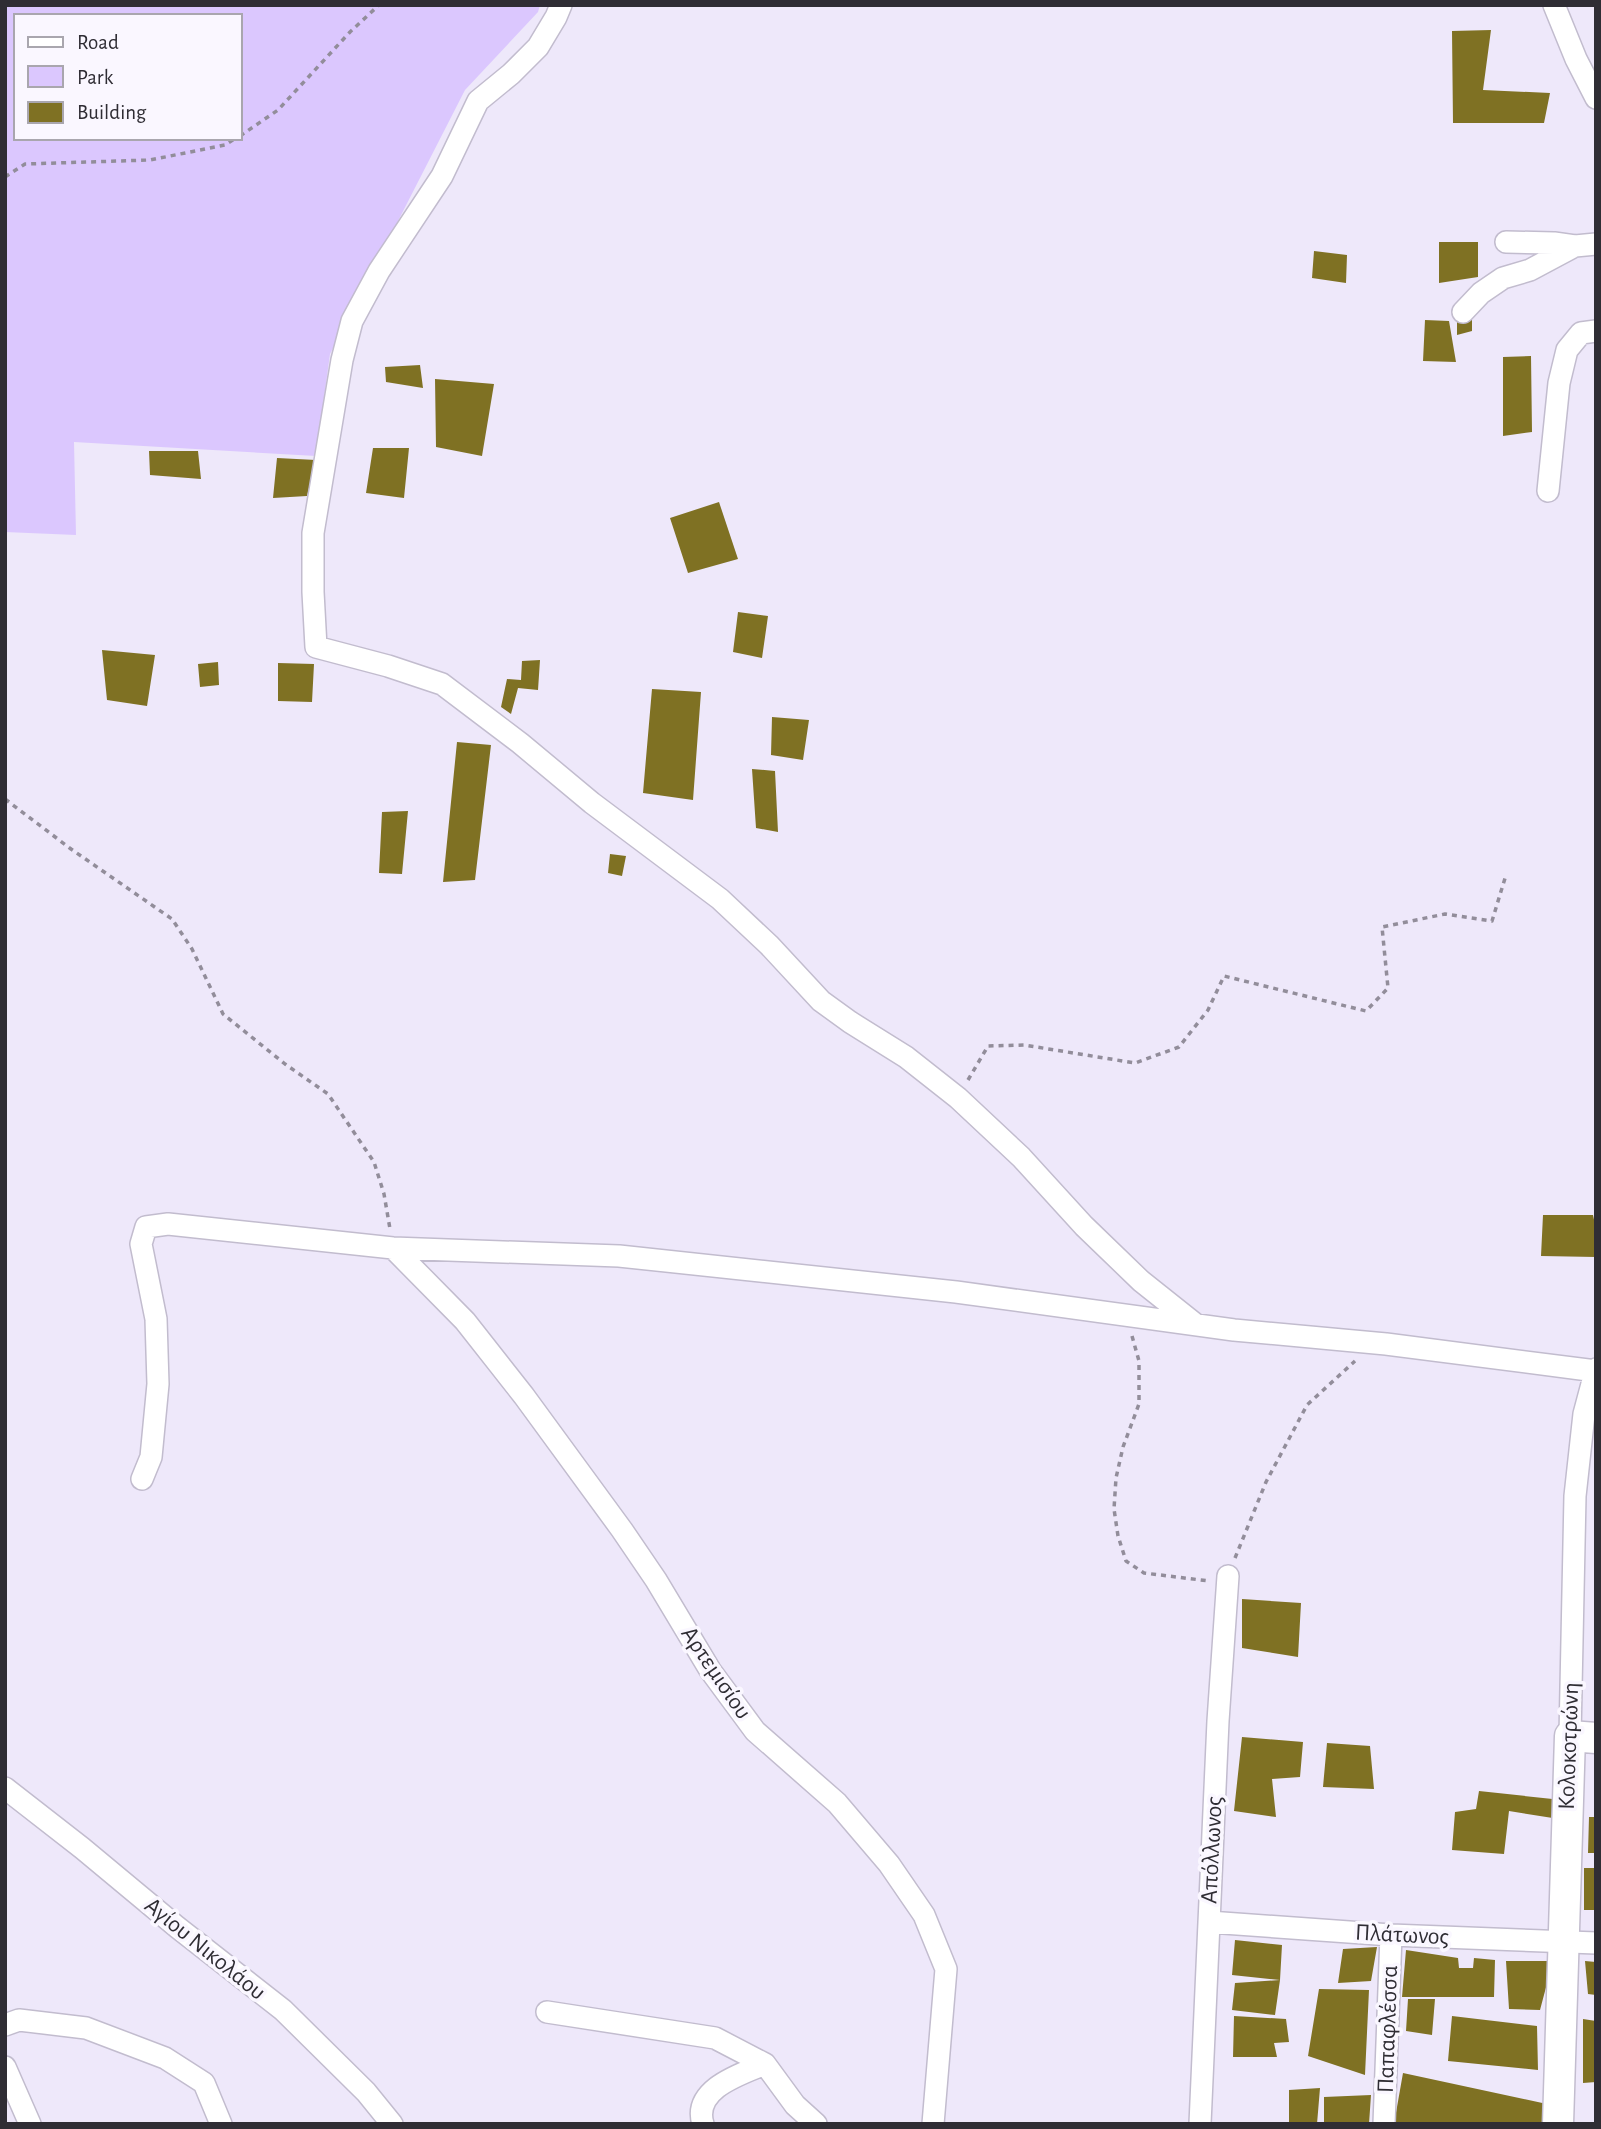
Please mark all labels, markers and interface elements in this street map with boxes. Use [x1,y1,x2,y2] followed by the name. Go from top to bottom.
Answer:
[14,14,242,140] legend
[77,32,119,53] text: Road
[77,67,114,88] text: Park
[77,102,147,123] text: Building
[676,1622,756,1724] street label: Αρτεμισίου
[1555,1682,1583,1810] street label: Κολοκοτρώνη
[1197,1796,1227,1904] street label: Απόλλωνος
[140,1893,270,2005] street label: Αγίου Νικολάου
[1355,1921,1449,1949] street label: Πλάτωνος
[1374,1965,1402,2093] street label: Παπαφλέσσα

